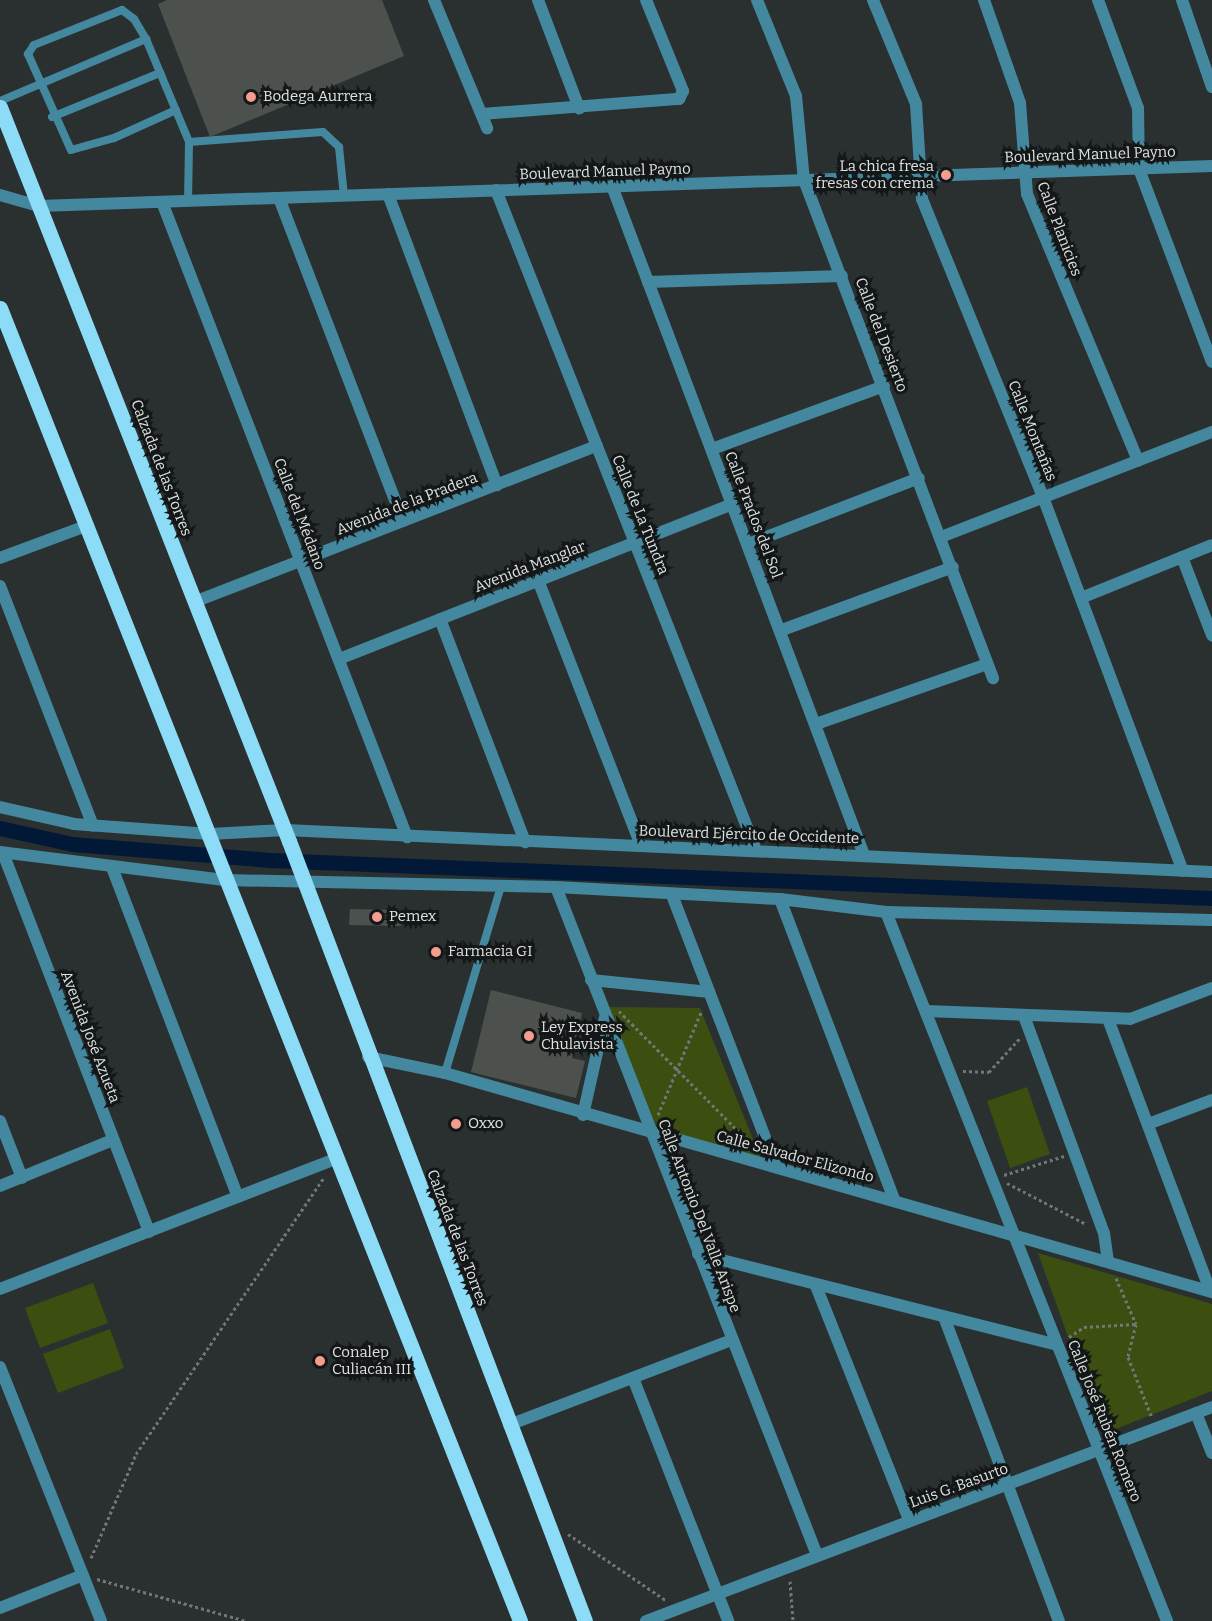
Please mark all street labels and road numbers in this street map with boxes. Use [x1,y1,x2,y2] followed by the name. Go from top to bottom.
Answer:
[1004,143,1176,167] street label: Boulevard Manuel Payno
[519,160,691,184] street label: Boulevard Manuel Payno
[1033,179,1085,279] street label: Calle Planicies
[851,275,911,395] street label: Calle del Desierto
[1004,378,1060,484] street label: Calle Montañas
[127,397,195,539] street label: Calzada de las Torres
[721,449,785,581] street label: Calle Prados del Sol
[608,453,672,577] street label: Calle de La Tundra
[269,456,329,572] street label: Calle del Médano
[334,469,480,539] street label: Avenida de la Pradera
[472,538,588,596] street label: Avenida Manglar
[638,822,860,848] street label: Boulevard Ejército de Occidente
[57,968,123,1106] street label: Avenida José Azueta
[654,1117,744,1315] street label: Calle Antonio Del Valle Arispe
[714,1127,876,1187] street label: Calle Salvador Elizondo
[423,1167,491,1309] street label: Calzada de las Torres
[1063,1337,1145,1505] street label: Calle José Rubén Romero
[907,1460,1011,1512] street label: Luis G. Basurto

